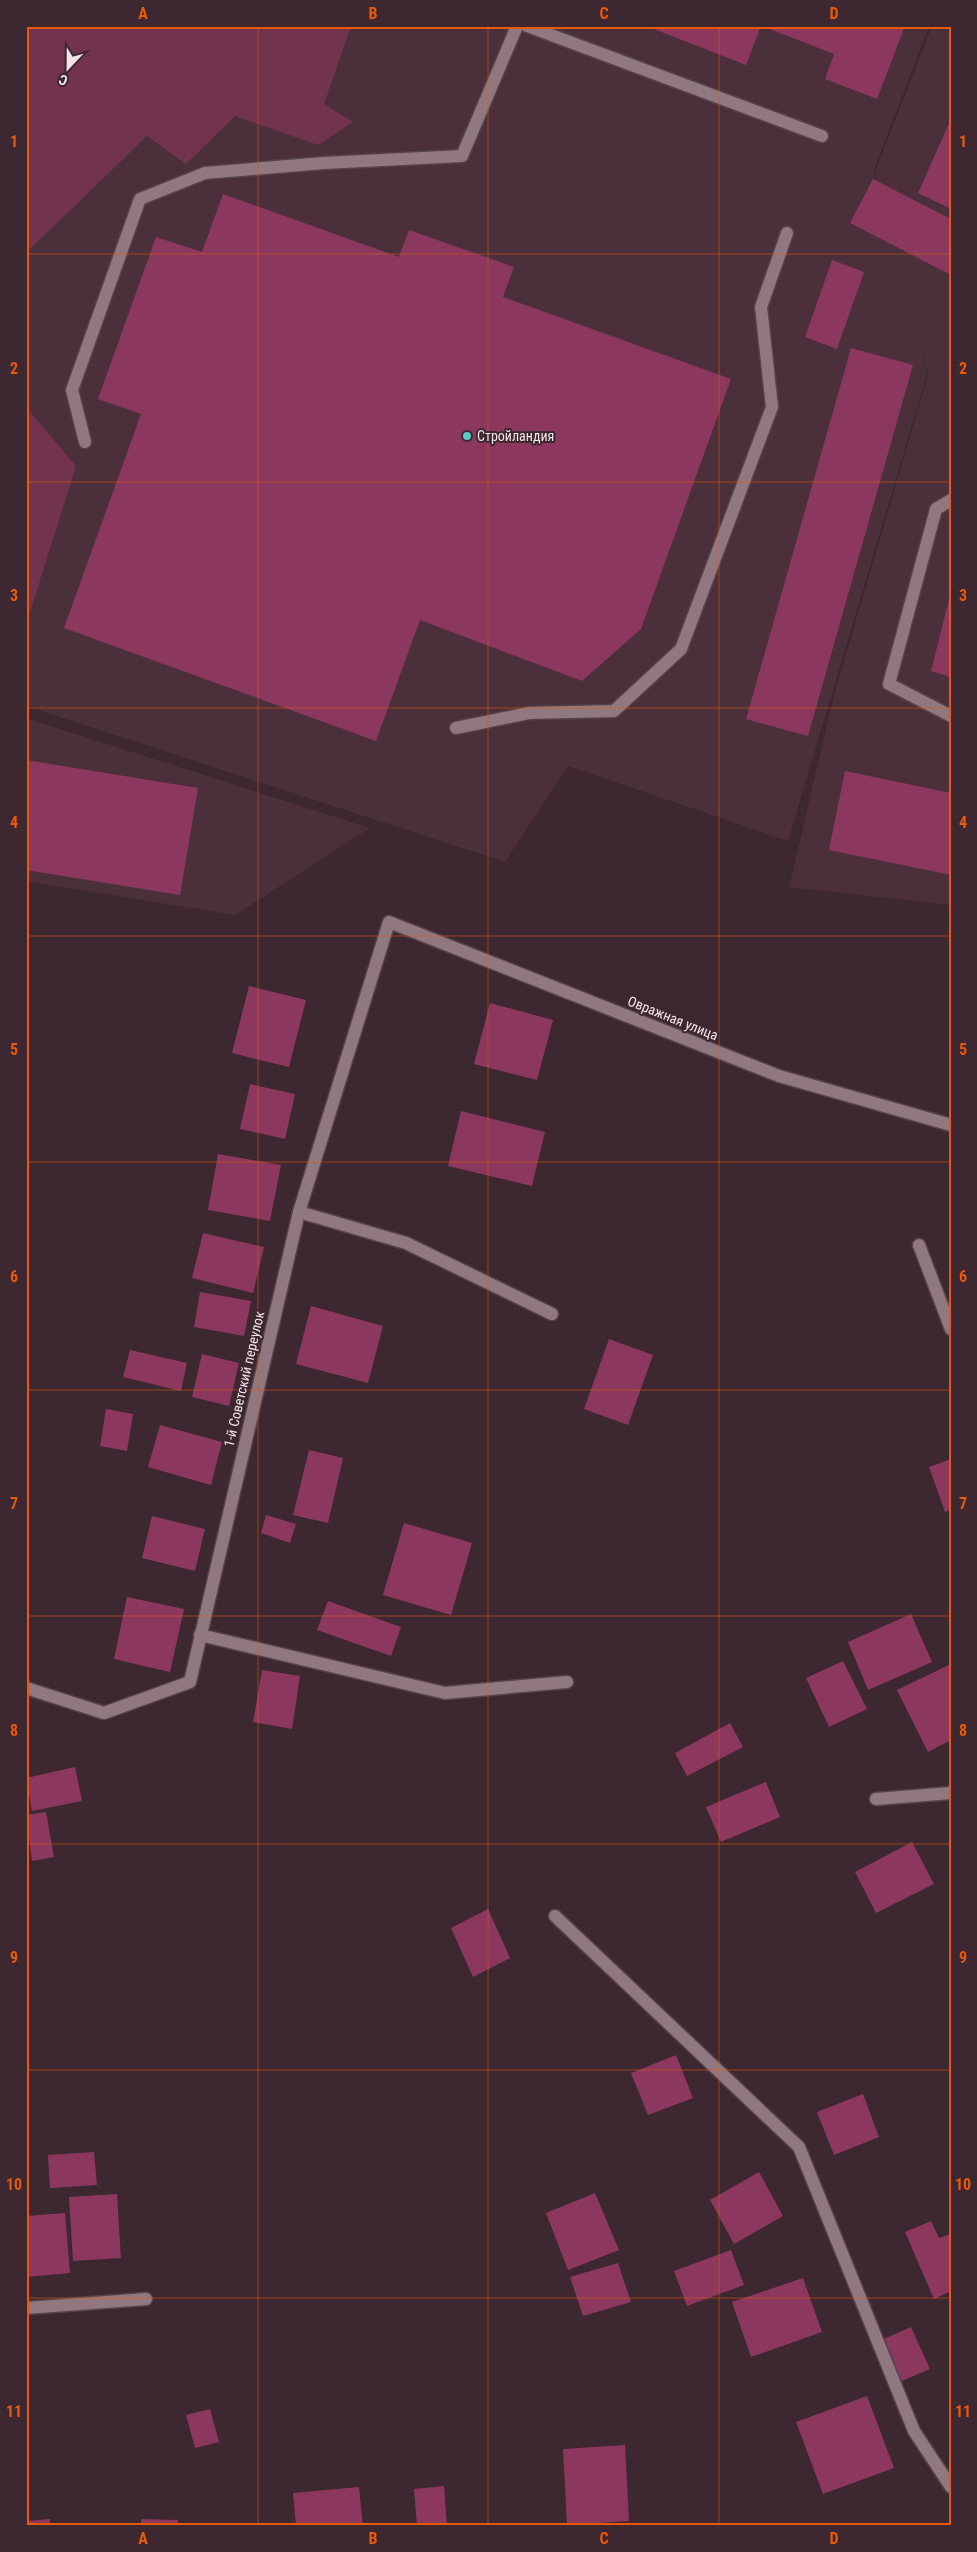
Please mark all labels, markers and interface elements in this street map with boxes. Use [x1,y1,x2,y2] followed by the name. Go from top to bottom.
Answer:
[138,4,148,23] text: A
[369,4,378,23] text: B
[599,4,609,23] text: C
[829,4,839,23] text: D
[42,42,92,92] north arrow
[56,71,70,89] text: С
[10,132,18,151] text: 1
[959,132,967,151] text: 1
[10,359,18,378] text: 2
[959,359,967,378] text: 2
[477,428,554,444] place label: Стройландия
[461,430,473,442] marker: Стройландия
[10,586,18,605] text: 3
[959,586,967,605] text: 3
[10,813,18,832] text: 4
[959,813,967,832] text: 4
[625,993,721,1043] street label: Овражная улица
[10,1040,18,1059] text: 5
[959,1040,967,1059] text: 5
[10,1267,18,1286] text: 6
[959,1267,967,1286] text: 6
[221,1309,267,1448] street label: 1-й Советский переулок
[10,1494,18,1513] text: 7
[959,1494,967,1513] text: 7
[10,1721,18,1740] text: 8
[959,1721,967,1740] text: 8
[10,1948,18,1967] text: 9
[959,1948,967,1967] text: 9
[6,2175,22,2194] text: 10
[955,2175,971,2194] text: 10
[6,2402,22,2421] text: 11
[955,2402,971,2421] text: 11
[138,2529,148,2548] text: A
[369,2529,378,2548] text: B
[599,2529,609,2548] text: C
[829,2529,839,2548] text: D

